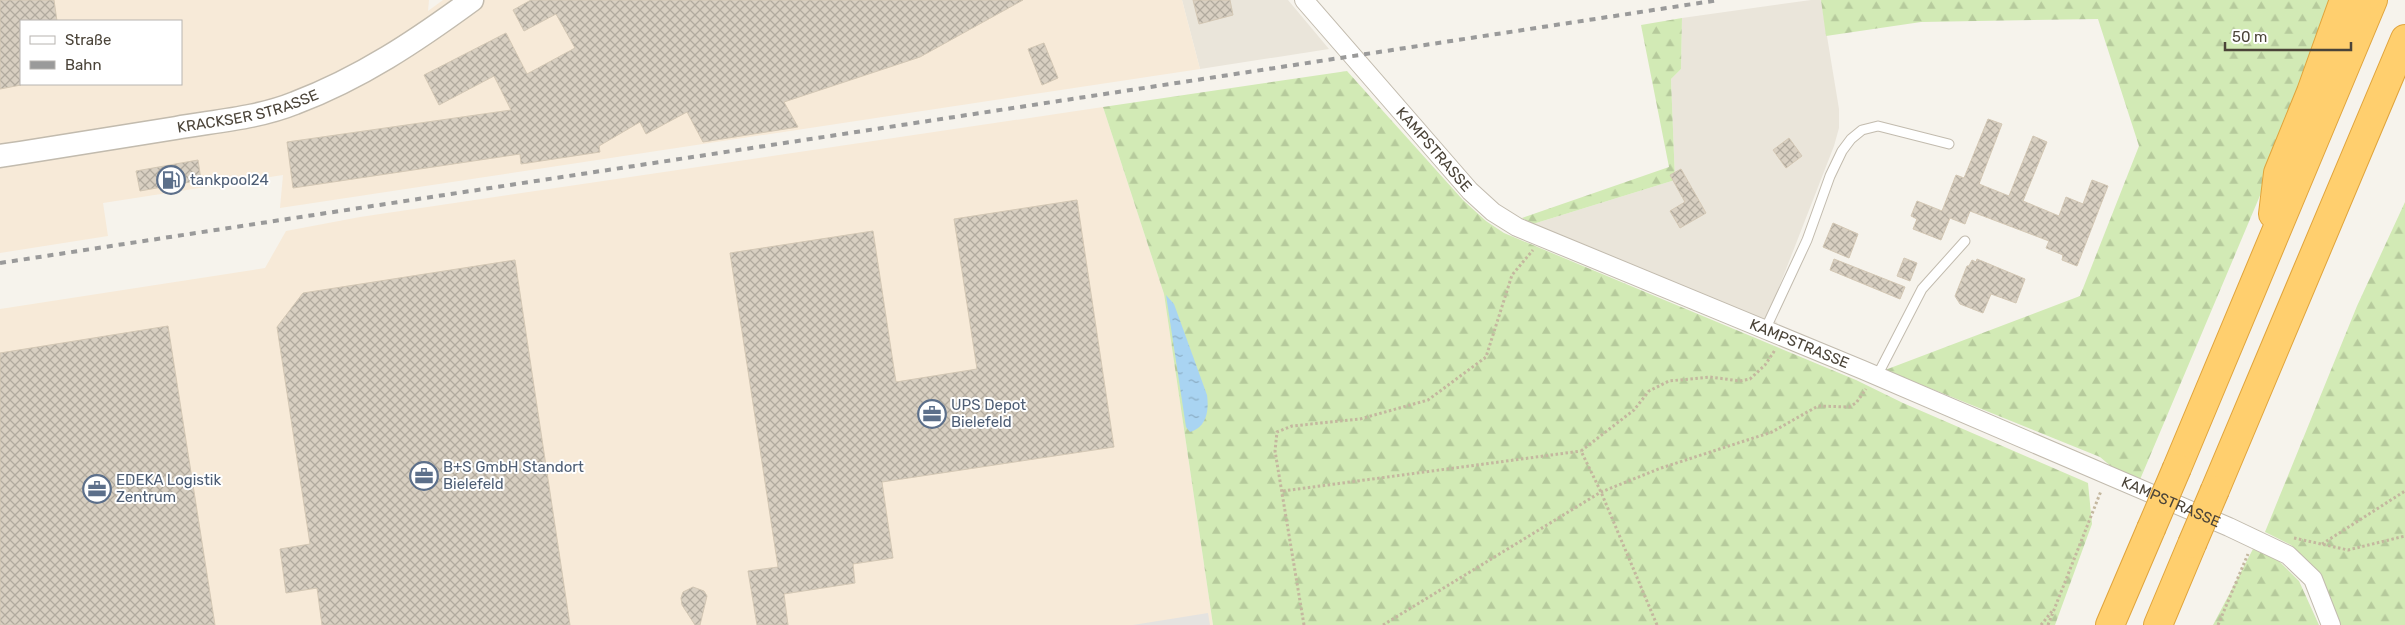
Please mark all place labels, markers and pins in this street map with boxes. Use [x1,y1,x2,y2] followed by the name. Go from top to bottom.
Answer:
[156,165,186,195] fuel station icon: tankpool24
[190,171,269,189] place label: tankpool24
[951,396,1026,431] place label: UPS Depot Bielefeld
[917,399,947,429] office icon: UPS Depot Bielefeld
[443,458,584,493] place label: B+S GmbH Standort Bielefeld
[409,461,439,491] office icon: B+S GmbH Standort Bielefeld
[116,471,221,506] place label: EDEKA Logistik Zentrum
[82,474,112,504] office icon: EDEKA Logistik Zentrum

